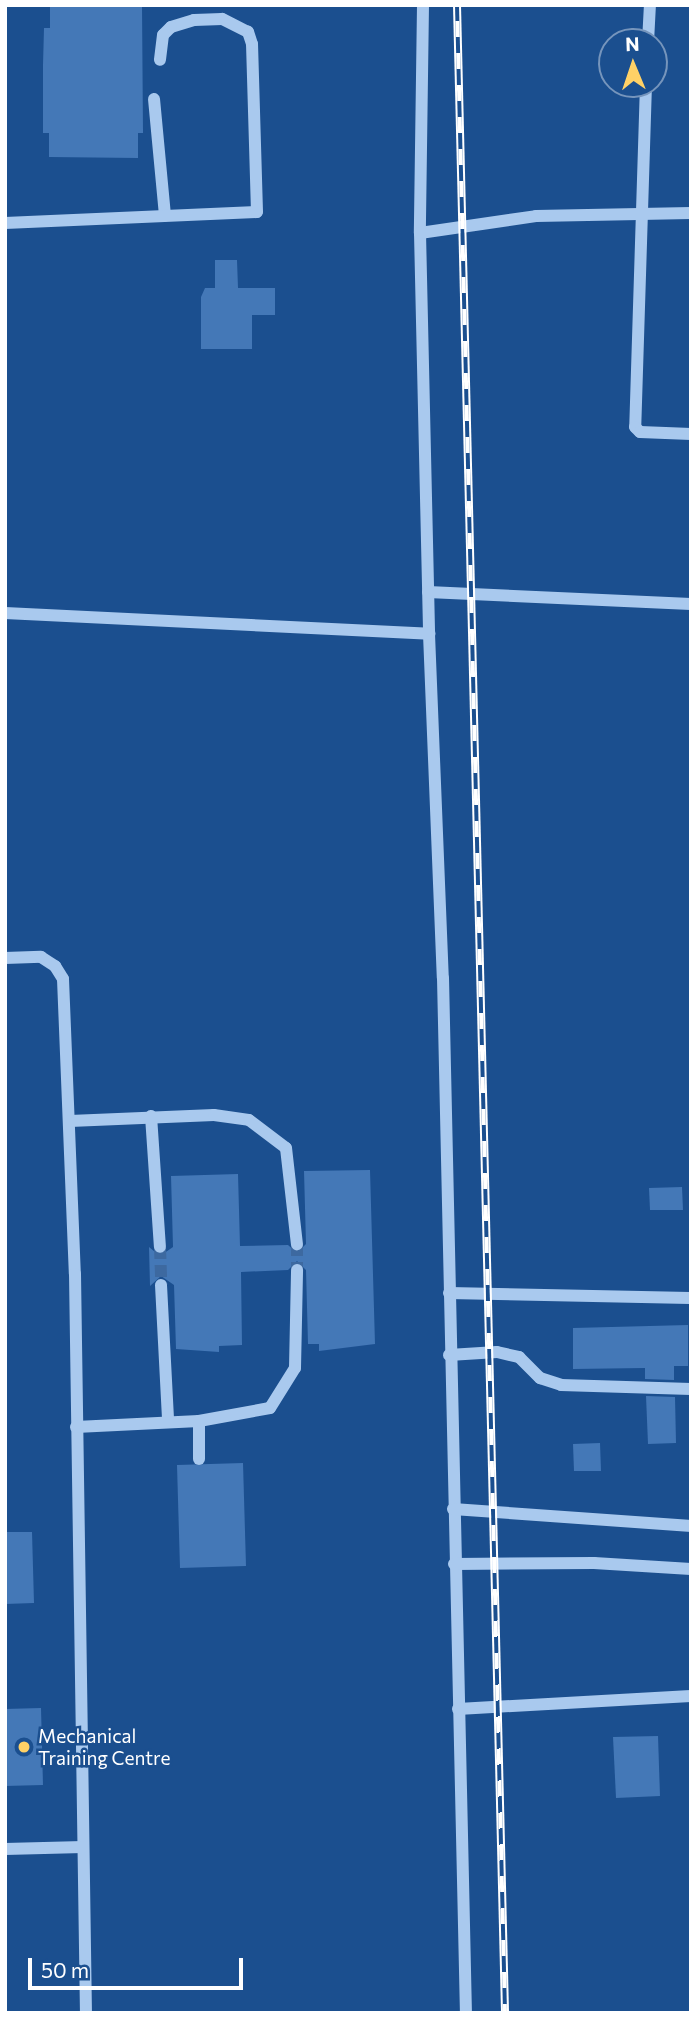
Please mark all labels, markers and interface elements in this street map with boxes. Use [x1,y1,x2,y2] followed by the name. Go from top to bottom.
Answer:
[598,28,668,98] north arrow
[625,32,640,55] text: N
[38,1725,170,1769] place label: Mechanical Training Centre
[16,1739,32,1755] marker: Mechanical Training Centre
[32,1944,247,1988] scale bar
[41,1957,89,1982] text: 50 m

